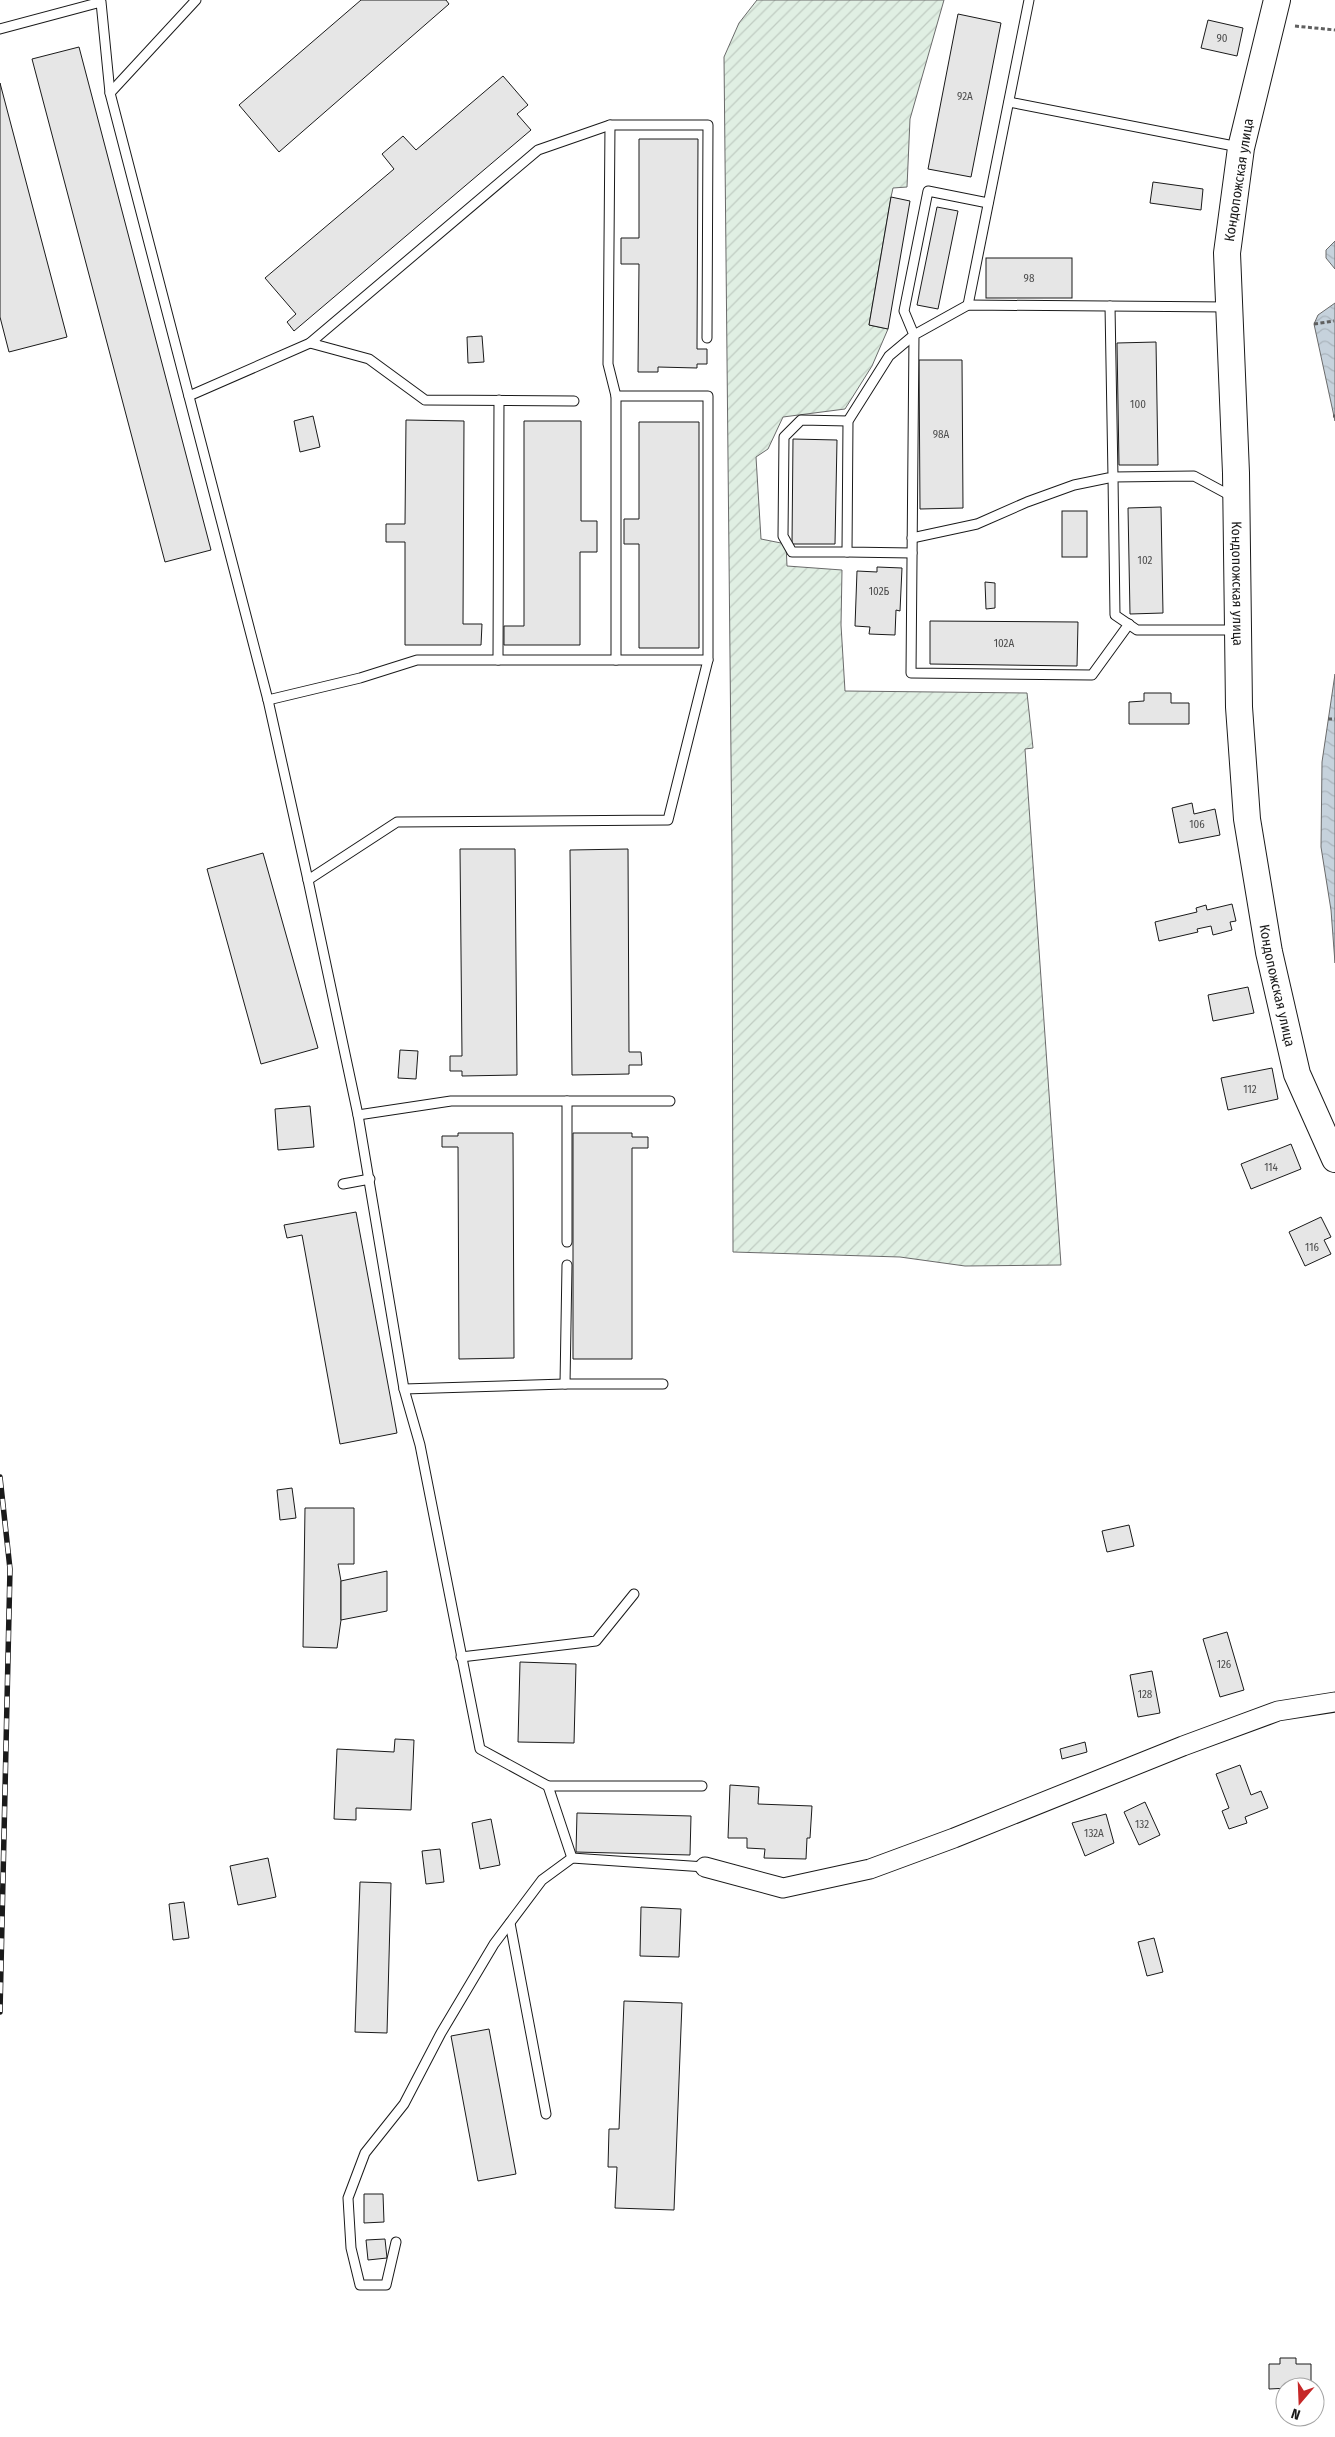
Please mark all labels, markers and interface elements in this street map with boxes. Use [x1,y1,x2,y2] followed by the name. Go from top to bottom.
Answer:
[1216,32,1228,45] house number: 90
[957,90,973,103] house number: 92А
[1221,117,1257,243] street label: Кондопожская улица
[1024,272,1035,285] house number: 98
[1130,398,1146,411] house number: 100
[933,428,950,441] house number: 98А
[1228,521,1247,646] street label: Кондопожская улица
[1138,554,1153,567] house number: 102
[869,585,889,598] house number: 102Б
[994,637,1014,650] house number: 102А
[1189,818,1205,831] house number: 106
[1256,923,1299,1048] street label: Кондопожская улица
[1243,1083,1257,1096] house number: 112
[1264,1161,1279,1174] house number: 114
[1305,1241,1319,1254] house number: 116
[1217,1658,1232,1671] house number: 126
[1138,1688,1153,1701] house number: 128
[1135,1818,1149,1831] house number: 132
[1084,1827,1104,1840] house number: 132А
[1275,2377,1325,2427] north arrow
[1289,2404,1303,2423] text: N

